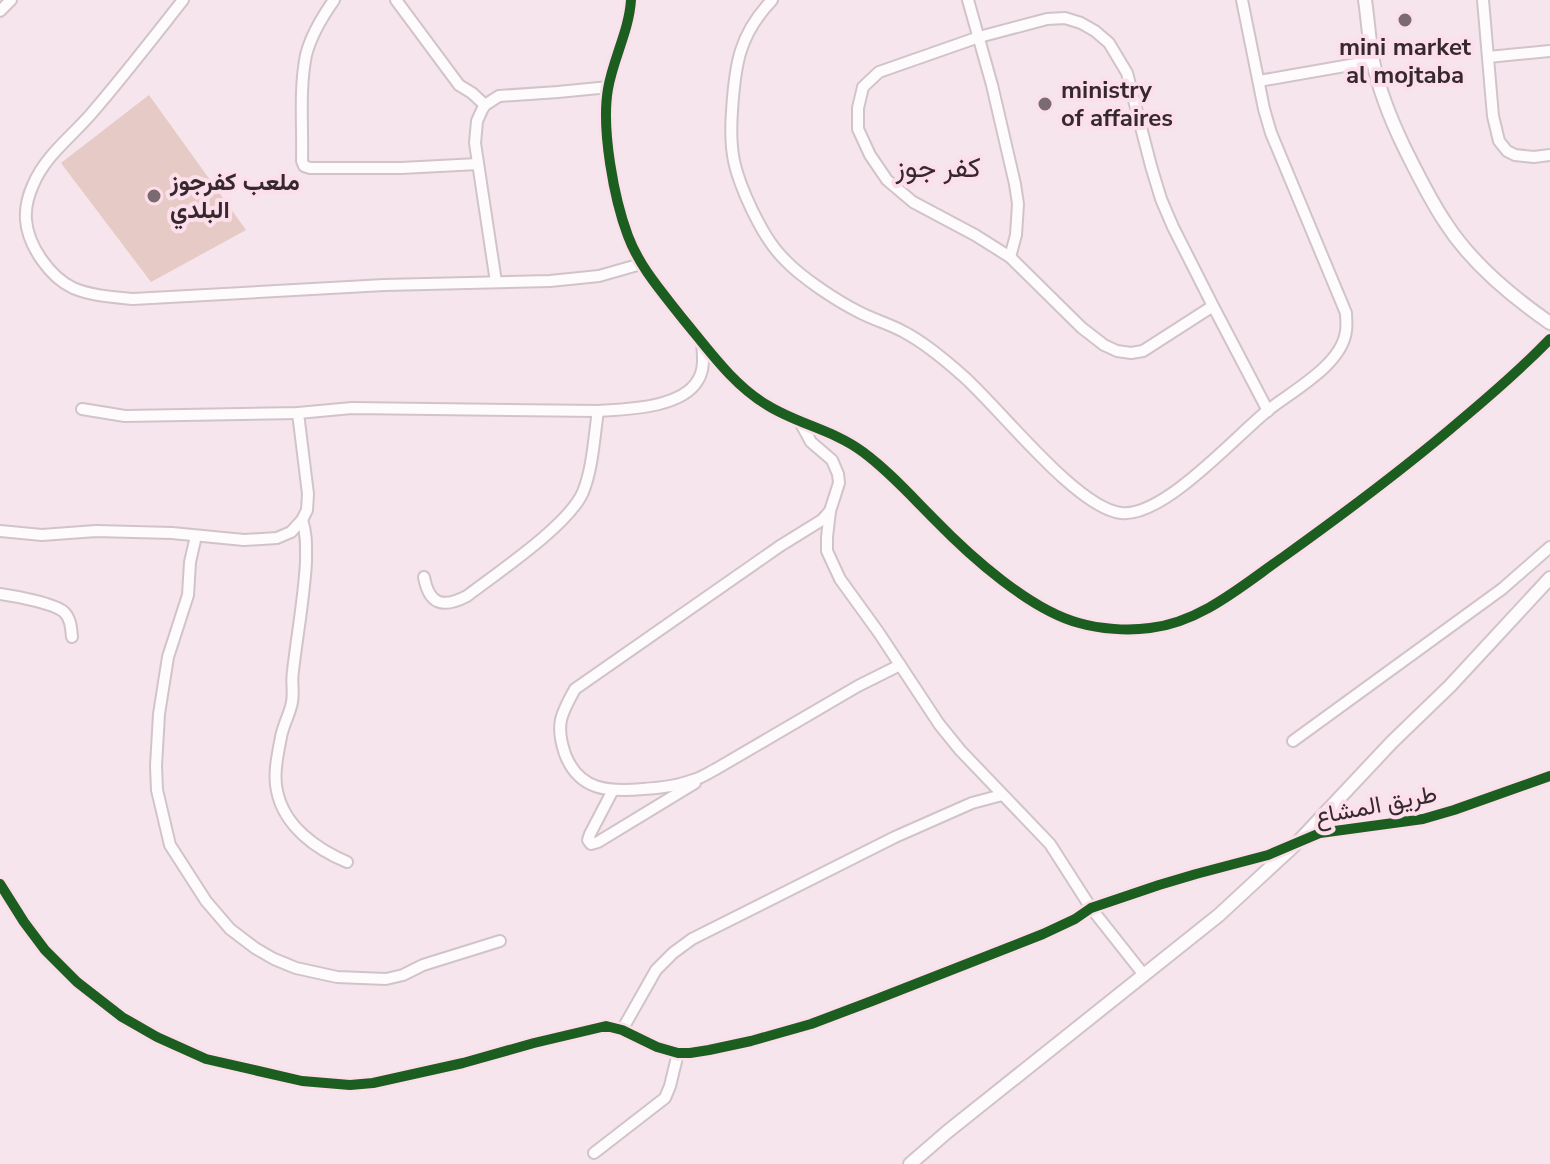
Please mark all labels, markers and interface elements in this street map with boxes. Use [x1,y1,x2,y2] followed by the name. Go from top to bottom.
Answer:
[1396,11,1414,29] marker: mini market al mojtaba
[1339,31,1472,91] place label: mini market al mojtaba
[1061,74,1173,134] place label: ministry of affaires
[1036,95,1054,113] marker: ministry of affaires
[894,149,981,187] district label: كفر جوز
[169,166,300,230] place label: ملعب كفرجوز البلدي
[145,187,163,205] marker: ملعب كفرجوز البلدي
[1312,778,1440,832] street label: طريق المشاع

